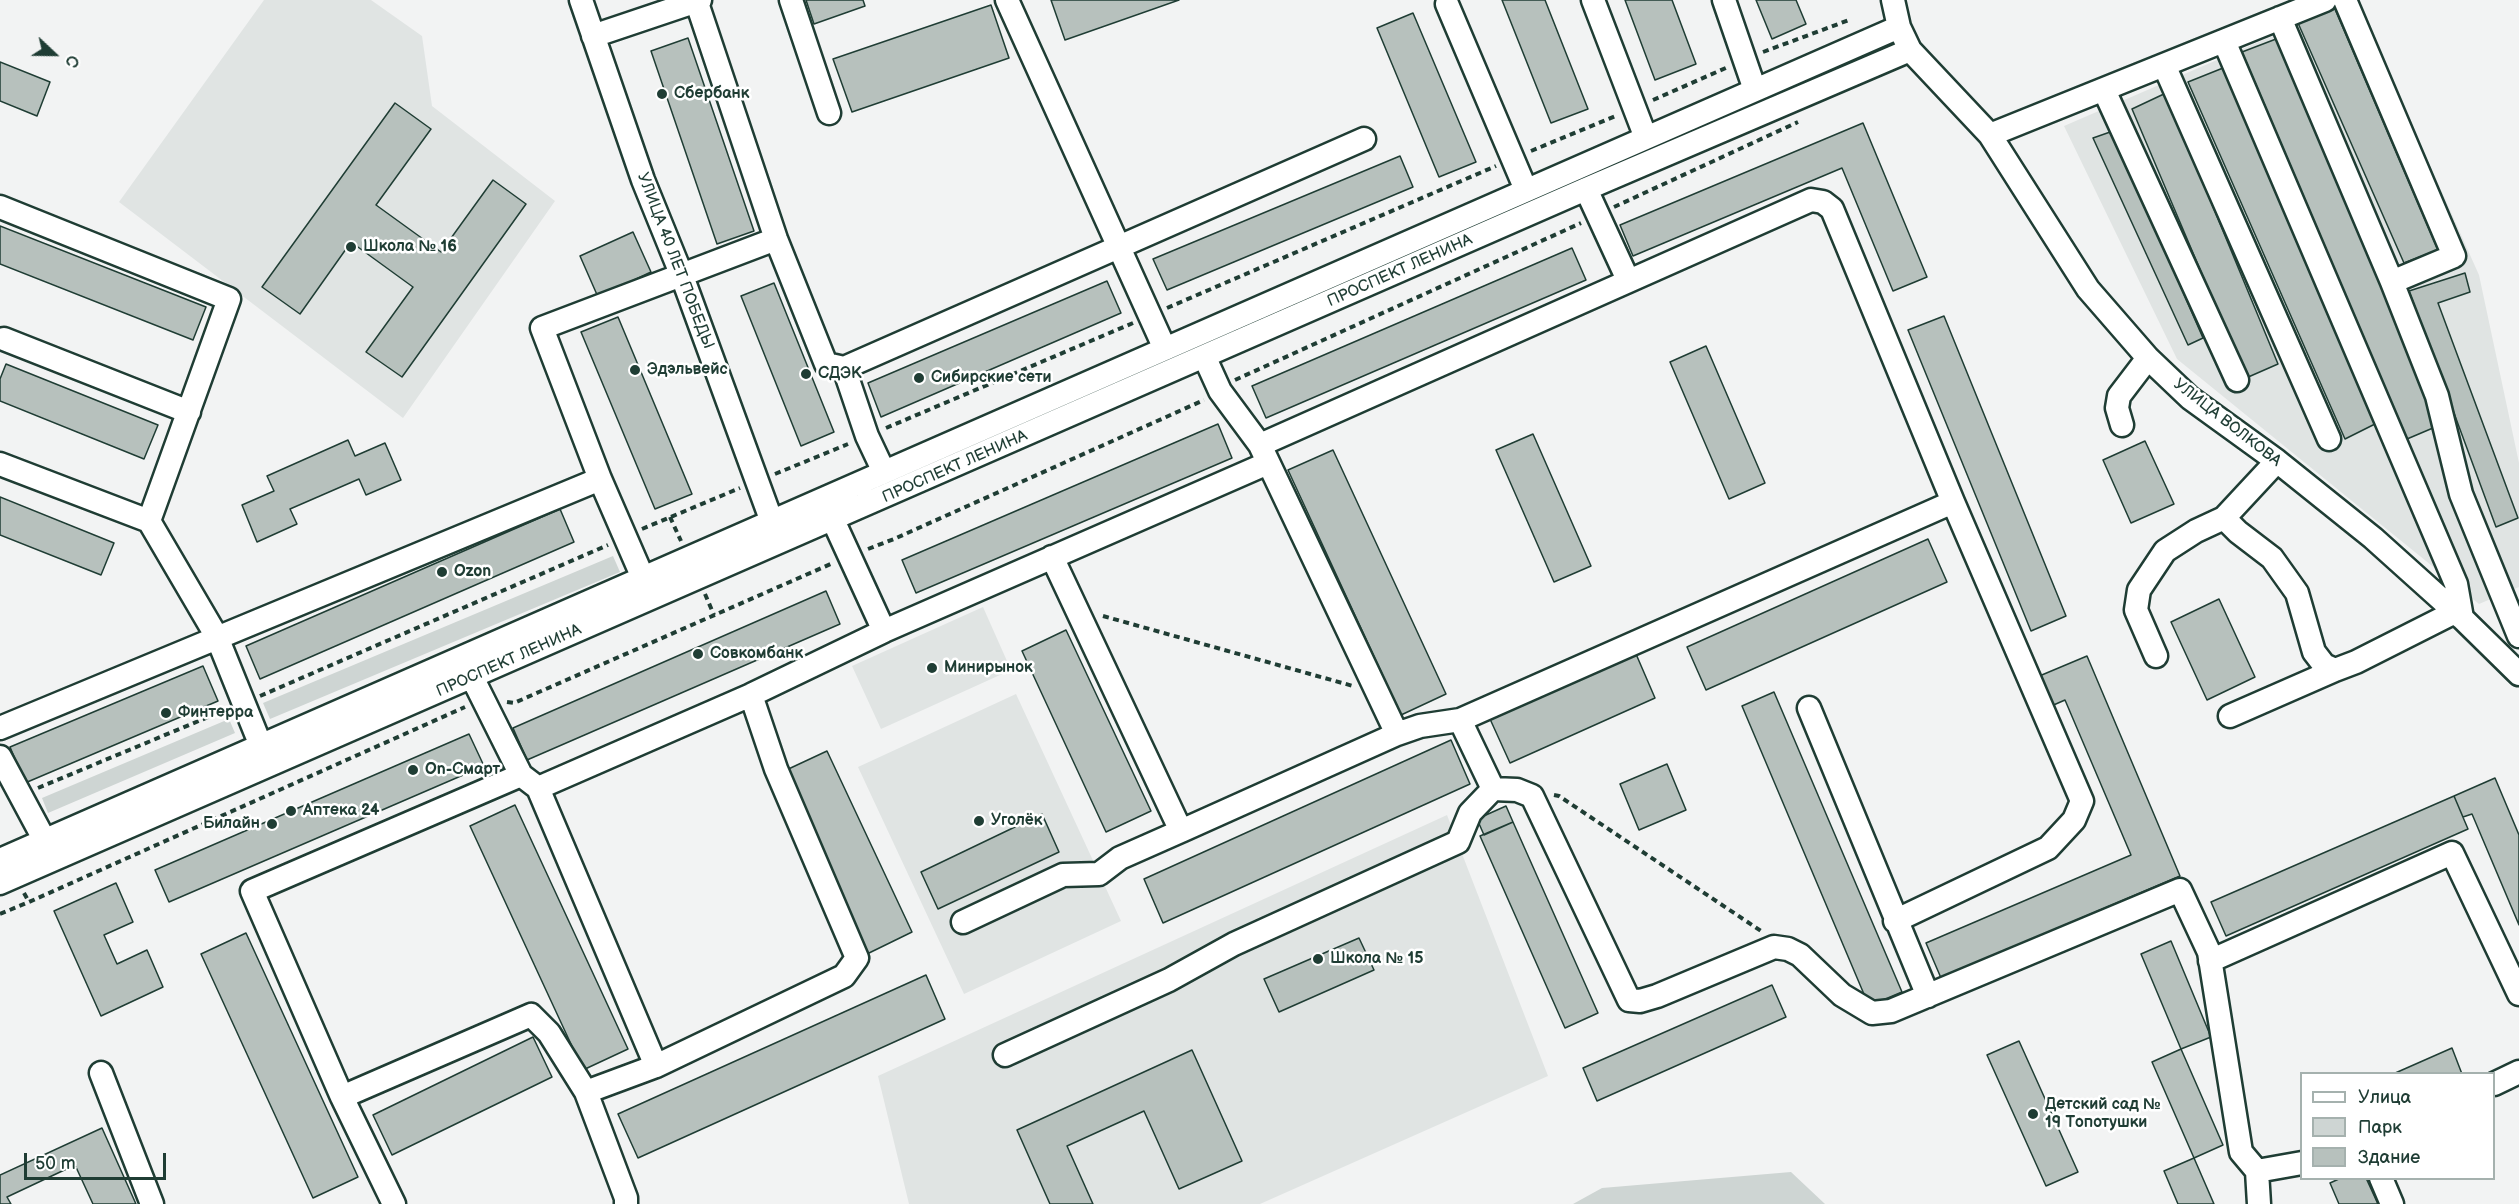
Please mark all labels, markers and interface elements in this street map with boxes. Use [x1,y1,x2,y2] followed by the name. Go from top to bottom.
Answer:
[24,24,84,84] north arrow
[60,52,82,70] text: С
[674,84,749,104] place label: Сбербанк
[655,87,669,101] marker: Сбербанк
[633,170,717,352] street label: УЛИЦА 40 ЛЕТ ПОБЕДЫ
[1325,230,1475,312] street label: ПРОСПЕКТ ЛЕНИНА
[363,237,457,257] place label: Школа № 16
[344,240,358,254] marker: Школа № 16
[647,360,728,380] place label: Эдэльвейс
[628,363,642,377] marker: Эдэльвейс
[818,364,862,384] place label: СДЭК
[799,367,813,381] marker: СДЭК
[931,368,1052,388] place label: Сибирские сети
[912,371,926,385] marker: Сибирские сети
[2169,375,2285,471] street label: УЛИЦА ВОЛКОВА
[880,426,1030,508] street label: ПРОСПЕКТ ЛЕНИНА
[454,562,491,582] place label: Ozon
[435,565,449,579] marker: Ozon
[434,620,584,702] street label: ПРОСПЕКТ ЛЕНИНА
[710,644,803,664] place label: Совкомбанк
[691,647,705,661] marker: Совкомбанк
[944,658,1033,678] place label: Минирынок
[925,661,939,675] marker: Минирынок
[178,703,253,723] place label: Финтерра
[159,706,173,720] marker: Финтерра
[425,760,500,780] place label: On-Смарт
[406,763,420,777] marker: On-Смарт
[303,801,379,821] place label: Аптека 24
[284,804,298,818] marker: Аптека 24
[991,811,1042,831] place label: Уголёк
[203,814,260,834] place label: Билайн
[972,814,986,828] marker: Уголёк
[265,817,279,831] marker: Билайн
[1330,949,1424,969] place label: Школа № 15
[1311,952,1325,966] marker: Школа № 15
[2300,1072,2495,1180] legend
[2358,1087,2411,1108] text: Улица
[2045,1095,2161,1133] place label: Детский сад № 19 Топотушки
[2026,1107,2040,1121] marker: Детский сад № 19 Топотушки
[2358,1117,2402,1138] text: Парк
[27,1141,170,1179] scale bar
[2358,1147,2420,1168] text: Здание
[35,1153,76,1174] text: 50 m

